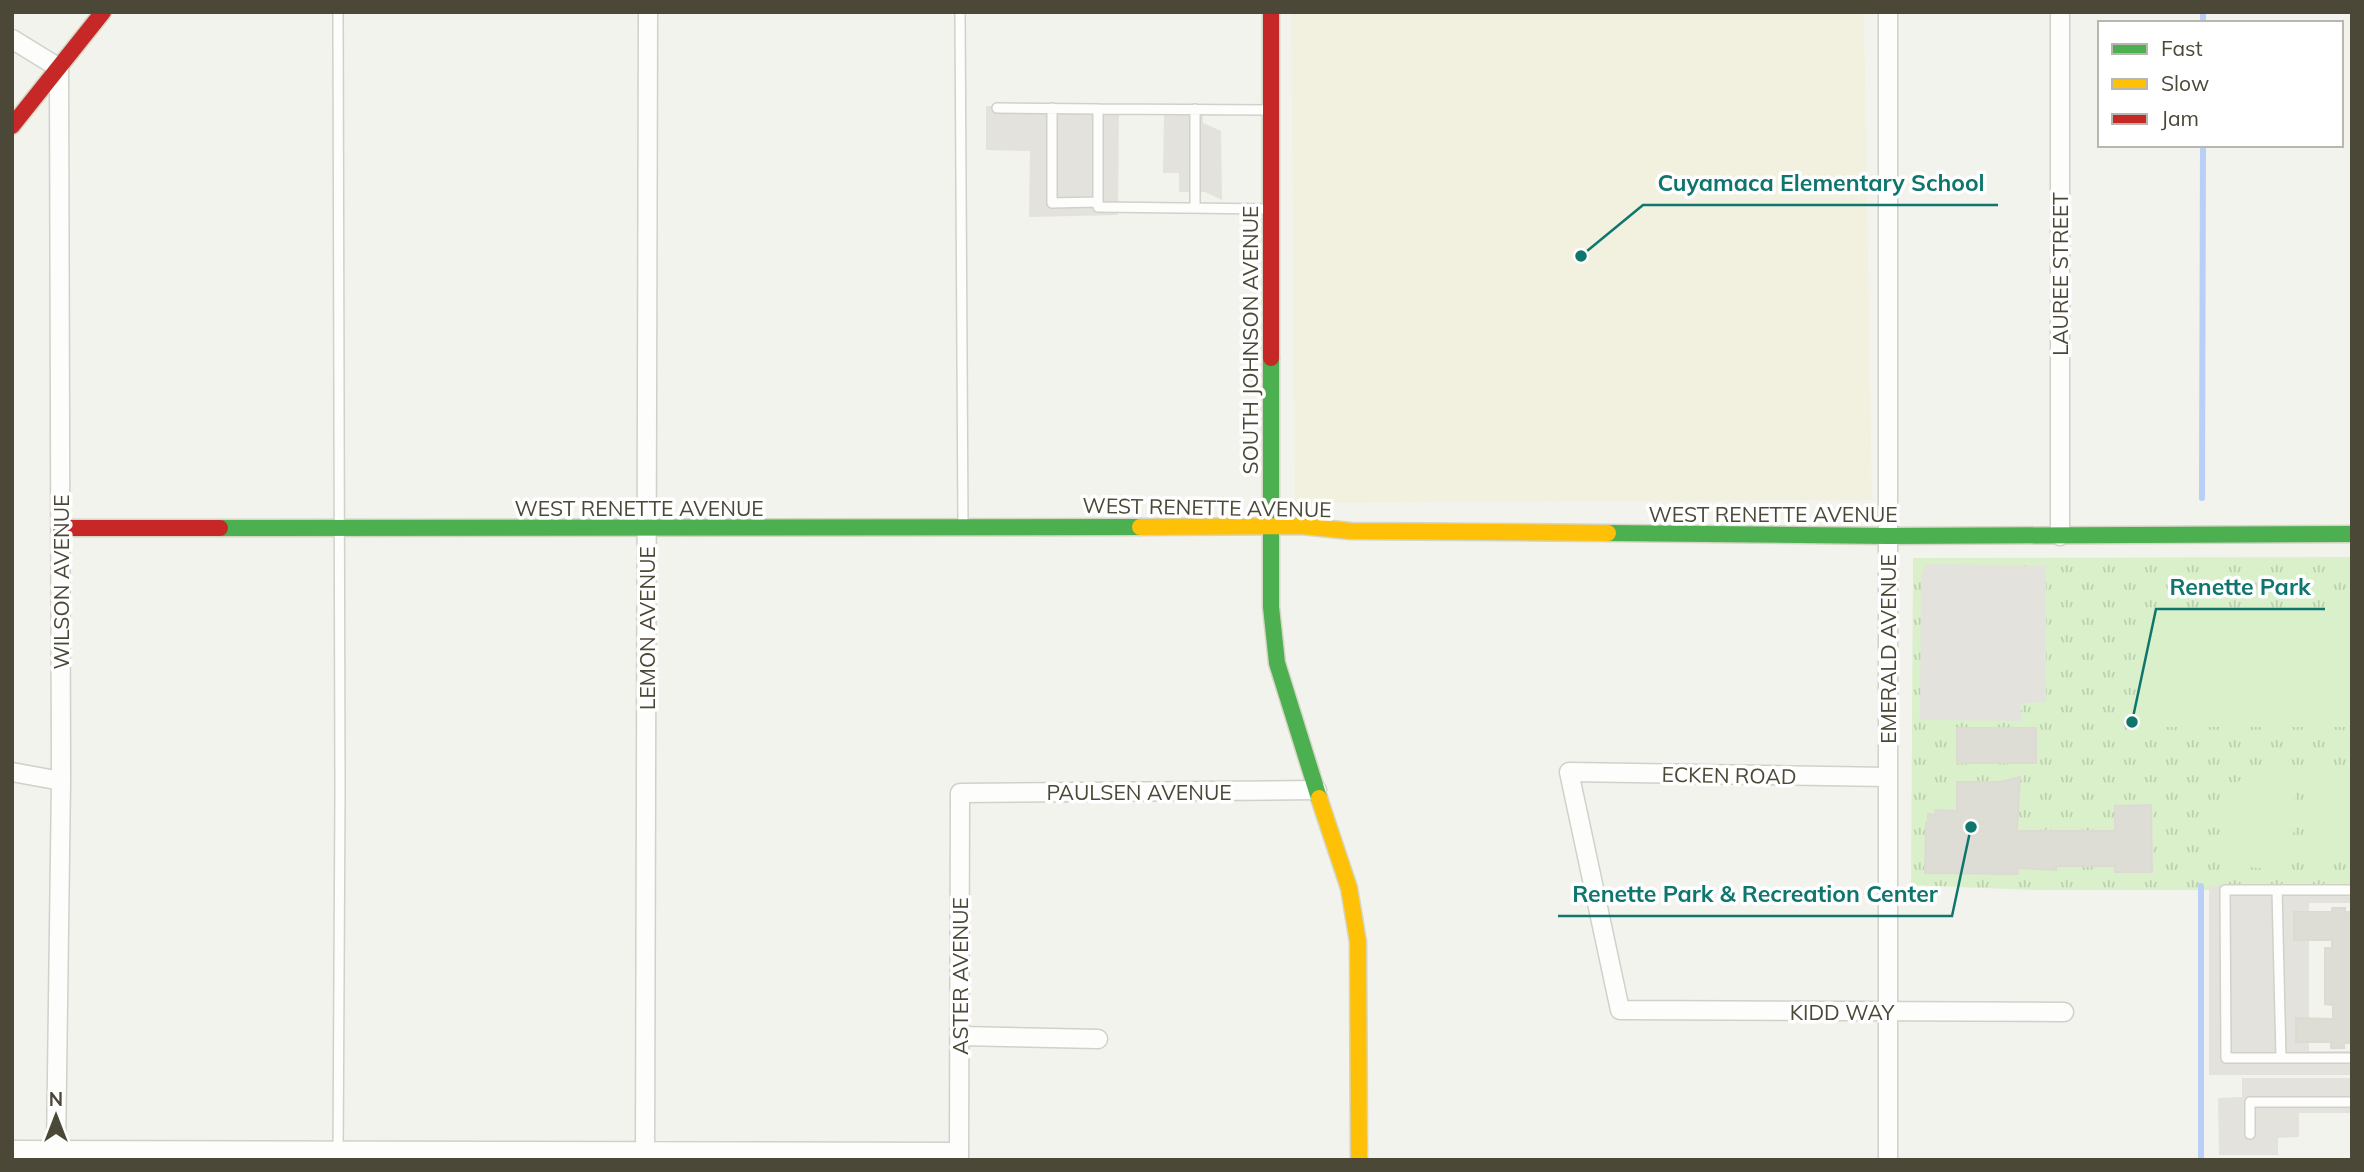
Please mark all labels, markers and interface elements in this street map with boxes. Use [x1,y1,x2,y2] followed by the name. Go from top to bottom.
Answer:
[2098,21,2343,147] legend
[2161,35,2203,61] text: Fast
[2161,70,2209,96] text: Slow
[2161,105,2199,131] text: Jam
[1643,161,1998,205] callout: Cuyamaca Elementary School
[1657,168,1985,197] text: Cuyamaca Elementary School
[2047,192,2073,356] street label: LAUREE STREET
[1237,206,1263,474] street label: SOUTH JOHNSON AVENUE
[1082,492,1332,522] street label: WEST RENETTE AVENUE
[48,495,74,670] street label: WILSON AVENUE
[514,495,764,521] street label: WEST RENETTE AVENUE
[1648,501,1898,527] street label: WEST RENETTE AVENUE
[634,546,660,710] street label: LEMON AVENUE
[1875,554,1901,744] street label: EMERALD AVENUE
[2156,565,2325,609] callout: Renette Park
[2169,572,2312,601] text: Renette Park
[1661,761,1797,789] street label: ECKEN ROAD
[1046,779,1232,805] street label: PAULSEN AVENUE
[1558,872,1952,916] callout: Renette Park & Recreation Center
[1572,879,1938,908] text: Renette Park & Recreation Center
[947,897,973,1055] street label: ASTER AVENUE
[1790,999,1895,1025] street label: KIDD WAY
[21,1081,91,1151] north arrow
[49,1087,63,1111] text: N

